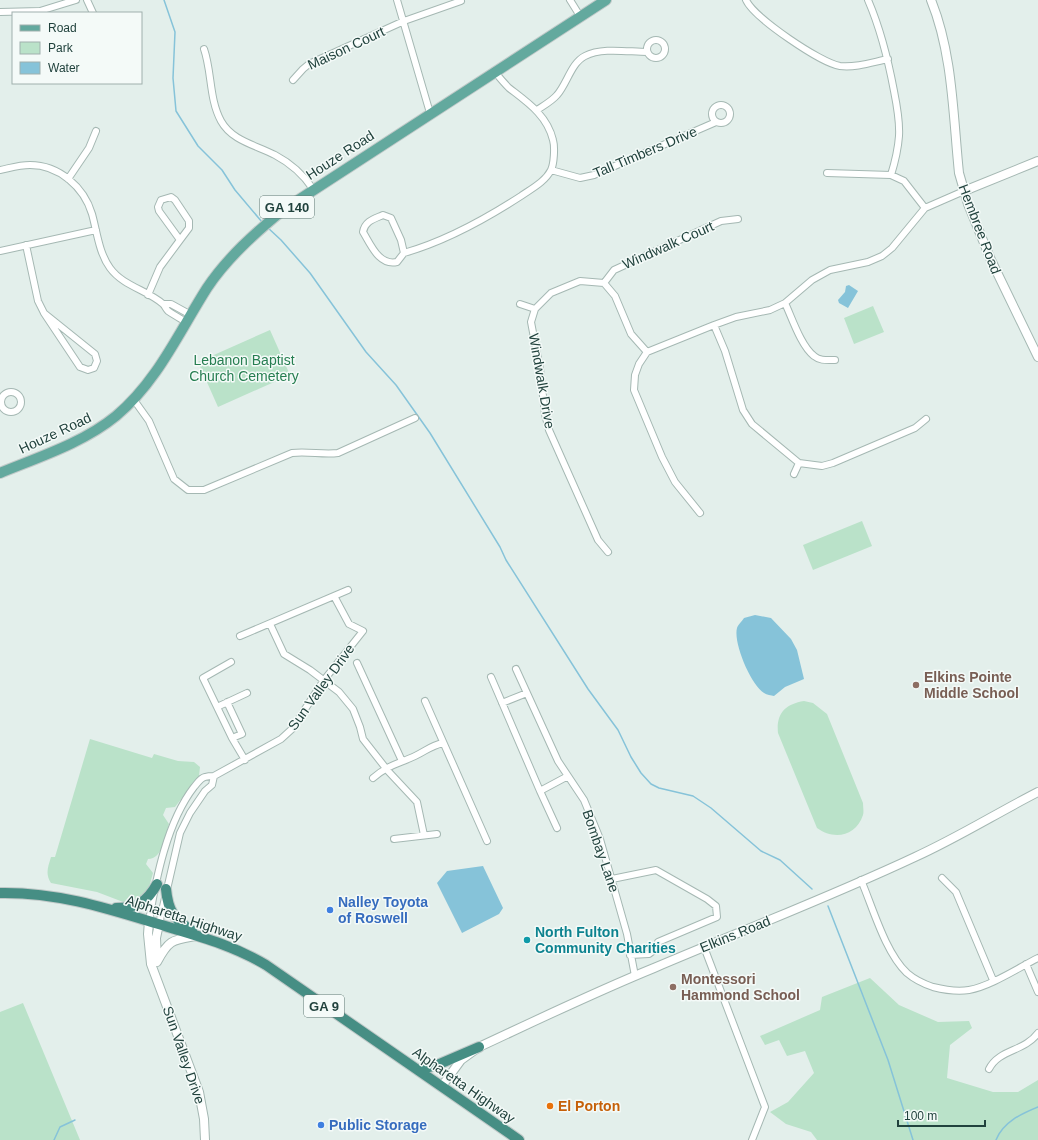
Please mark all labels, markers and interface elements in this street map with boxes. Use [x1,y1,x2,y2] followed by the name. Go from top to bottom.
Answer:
[12,12,142,84] legend
[48,21,77,35] text: Road
[305,23,387,73] street label: Maison Court
[48,41,74,55] text: Park
[48,61,80,75] text: Water
[591,123,700,181] street label: Tall Timbers Drive
[303,127,377,183] street label: Houze Road
[956,182,1004,276] street label: Hembree Road
[260,196,314,218] road number: GA 140
[620,218,716,272] street label: Windwalk Court
[526,332,558,430] street label: Windwalk Drive
[189,352,299,384] park label: Lebanon Baptist Church Cemetery
[16,409,94,457] street label: Houze Road
[284,641,358,733] street label: Sun Valley Drive
[924,669,1019,701] place label: Elkins Pointe Middle School
[911,680,921,690] marker: Elkins Pointe Middle School
[579,808,623,895] street label: Bombay Lane
[124,892,244,944] street label: Alpharetta Highway
[338,894,428,926] place label: Nalley Toyota of Roswell
[325,905,335,915] marker: Nalley Toyota of Roswell
[697,913,773,955] street label: Elkins Road
[535,924,676,956] place label: North Fulton Community Charities
[522,935,532,945] marker: North Fulton Community Charities
[681,971,800,1003] place label: Montessori Hammond School
[668,982,678,992] marker: Montessori Hammond School
[304,995,344,1017] road number: GA 9
[160,1004,208,1106] street label: Sun Valley Drive
[410,1044,518,1126] street label: Alpharetta Highway
[558,1098,620,1114] place label: El Porton
[545,1101,555,1111] marker: El Porton
[898,1102,985,1128] scale bar
[904,1109,937,1123] text: 100 m
[329,1117,427,1133] place label: Public Storage
[316,1120,326,1130] marker: Public Storage

